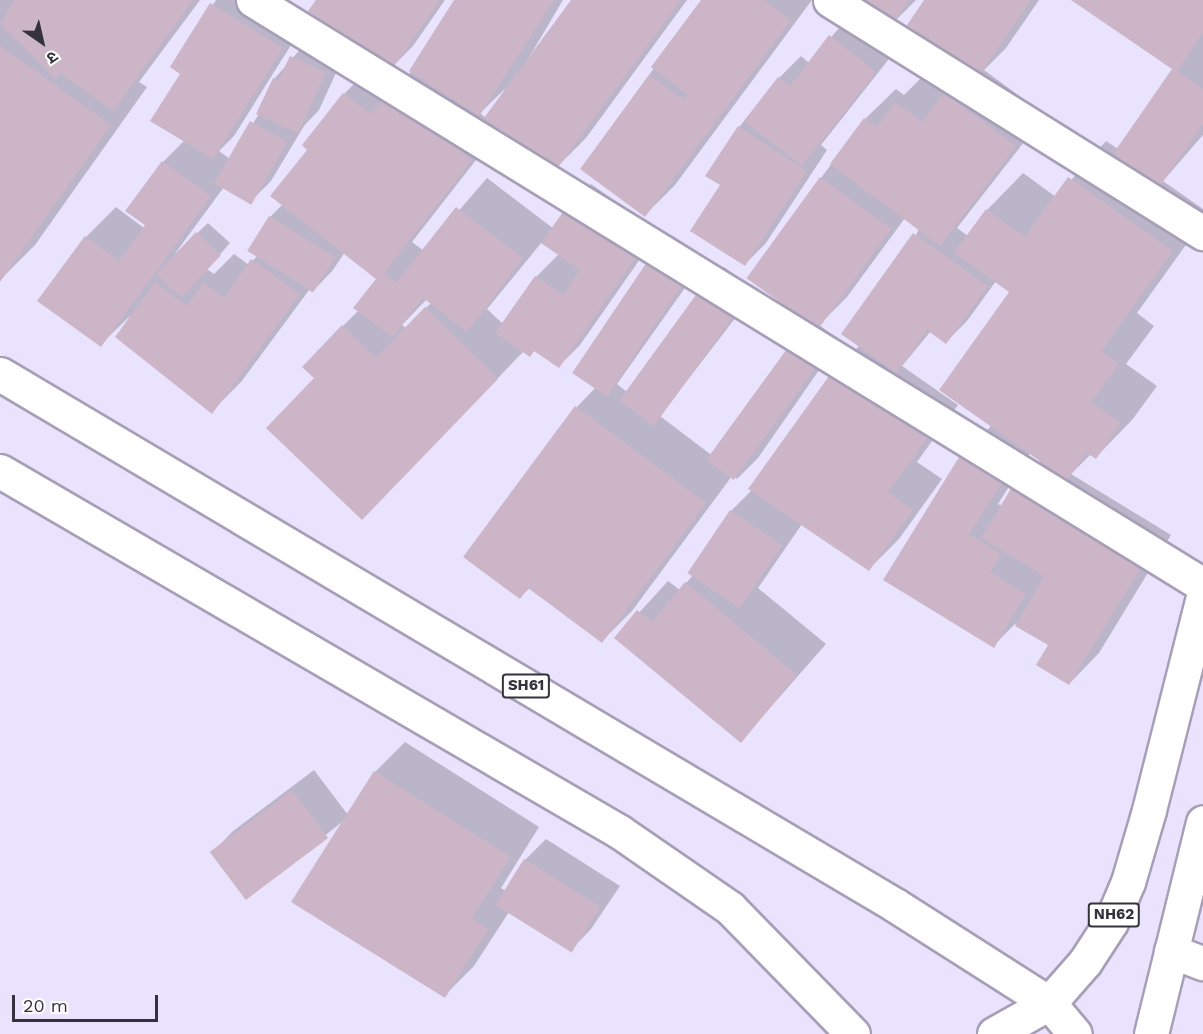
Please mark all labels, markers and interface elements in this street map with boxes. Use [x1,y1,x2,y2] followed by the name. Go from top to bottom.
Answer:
[12,12,72,72] north arrow
[43,47,62,68] text: उ
[500,674,552,698] road number: SH61
[1087,903,1141,927] road number: NH62
[15,983,160,1021] scale bar
[23,995,68,1016] text: 20 m

